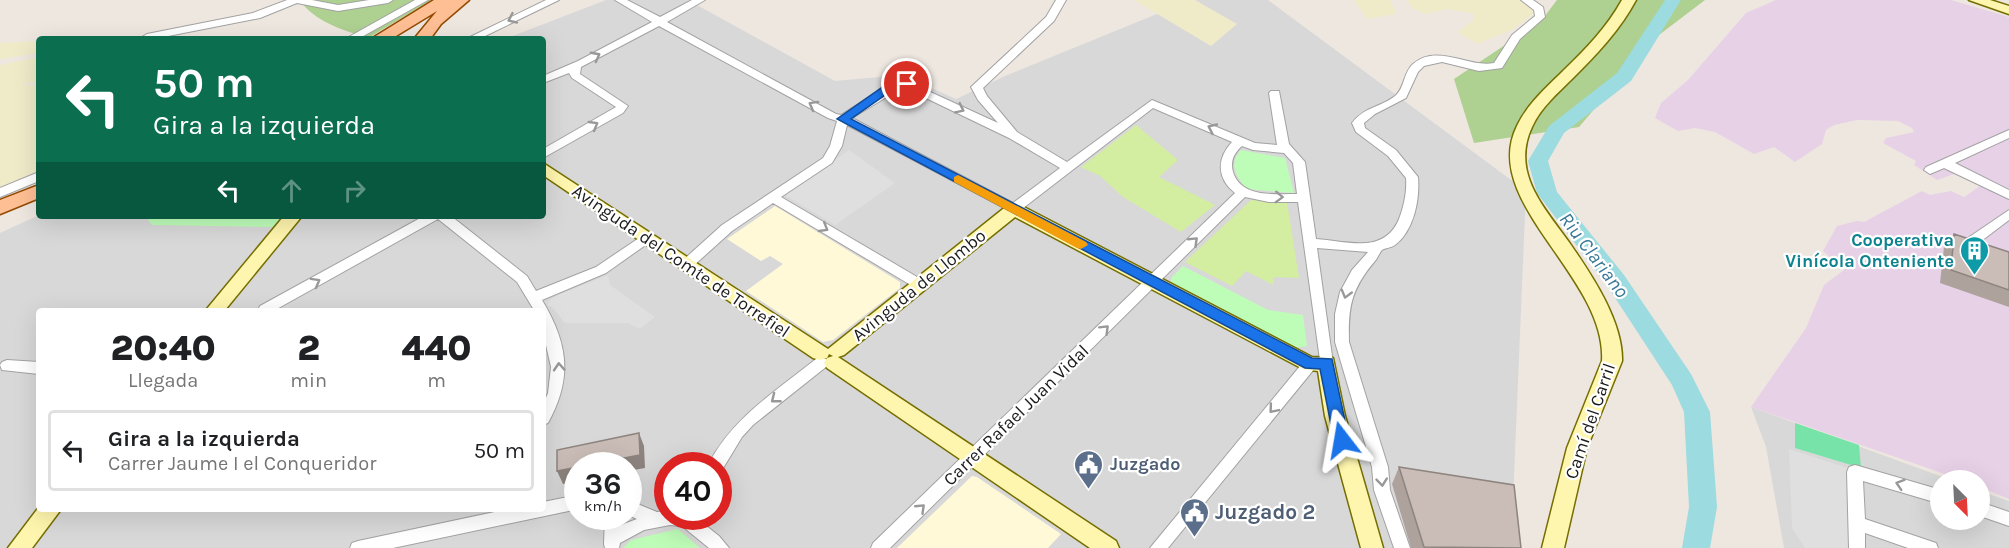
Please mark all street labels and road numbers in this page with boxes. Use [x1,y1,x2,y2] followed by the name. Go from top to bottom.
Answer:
[568,180,794,342] street label: Avinguda del Comte de Torrefiel
[848,224,990,346] street label: Avinguda de Llombo
[939,340,1093,490] street label: Carrer Rafael Juan Vidal
[1560,360,1620,482] street label: Camí del Carril

